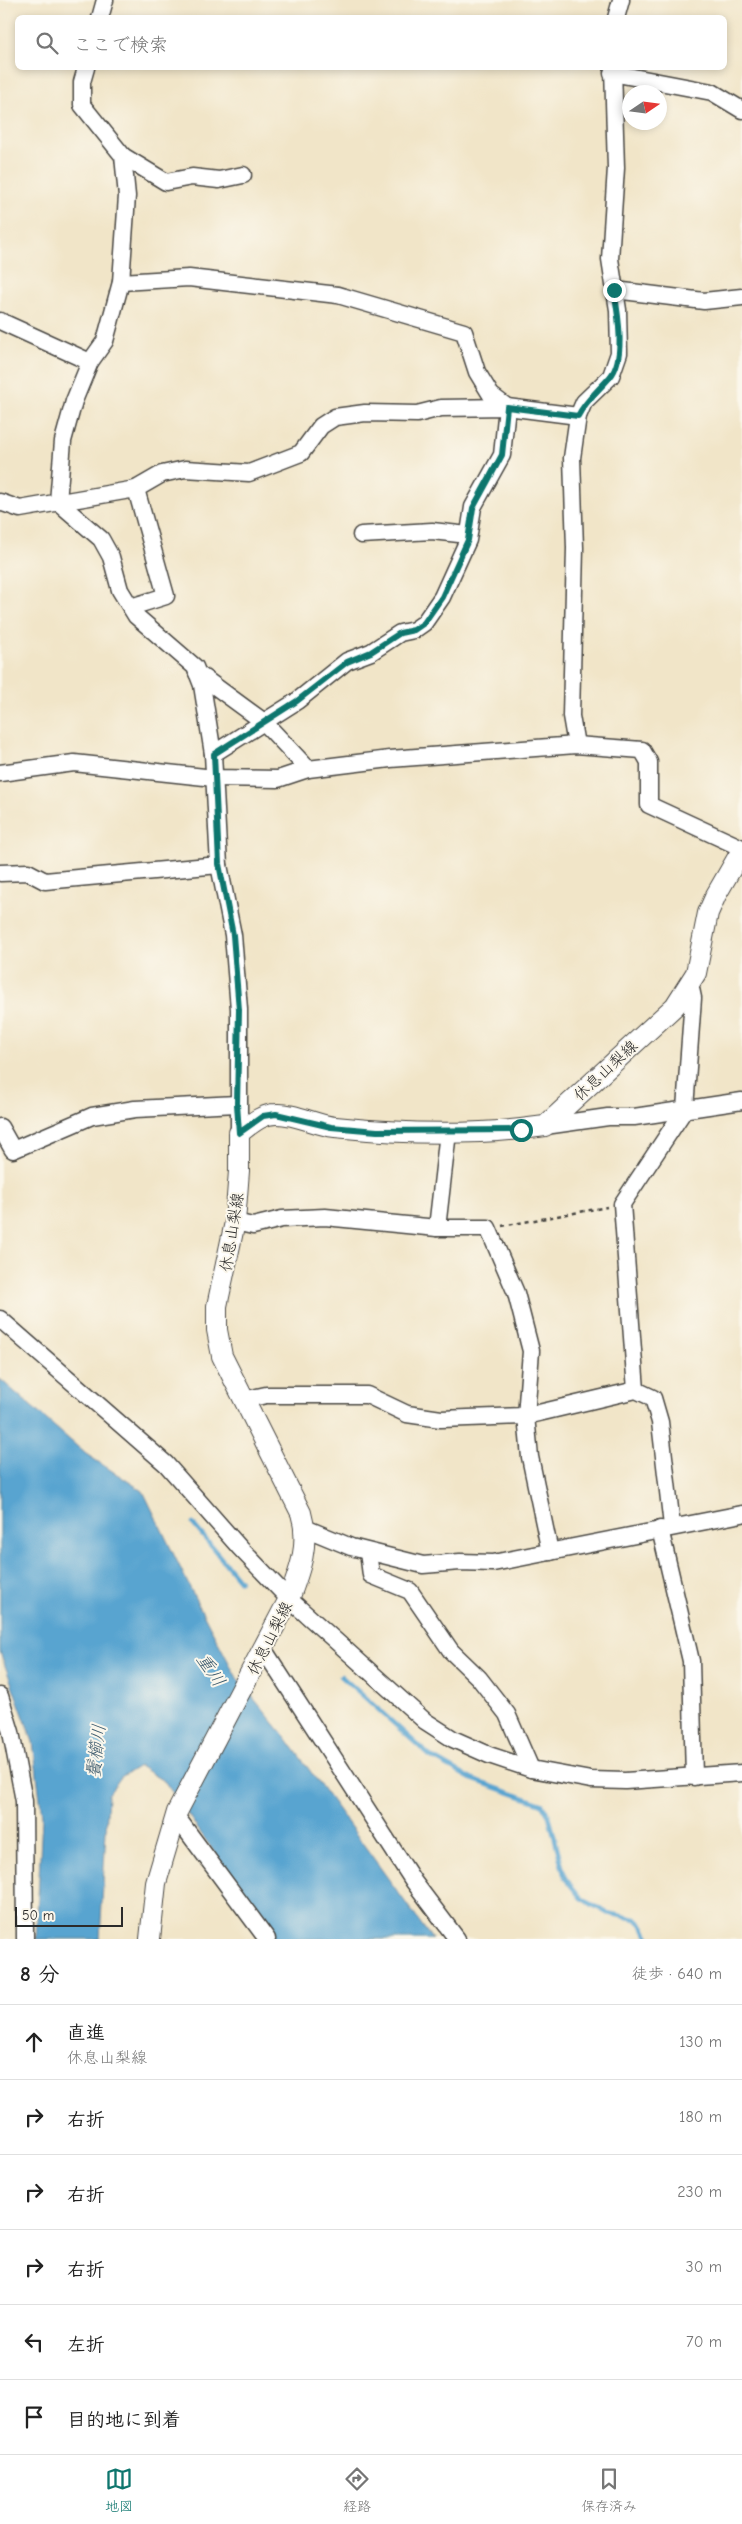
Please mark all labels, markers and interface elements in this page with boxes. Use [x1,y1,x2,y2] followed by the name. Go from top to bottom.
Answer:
[15,15,727,70] search box
[33,29,61,57] icon: search
[73,34,168,56] text: ここで検索
[622,85,667,130] north arrow
[603,279,626,302] route end
[570,1037,641,1105] street label: 休息山梨線
[510,1119,533,1142] route start
[217,1191,247,1273] street label: 休息山梨線
[244,1599,296,1678] street label: 休息山梨線
[192,1649,229,1691] water label: 重川
[83,1723,110,1779] water label: 鬢櫛川
[15,1904,122,1927] scale bar
[22,1907,54,1924] text: 50 m
[20,1962,59,1986] text: 8 分
[632,1965,722,1983] text: 徒歩 · 640 m
[67,2022,105,2044] text: 直進
[20,2028,48,2056] icon: ahead
[679,2033,722,2051] text: 130 m
[67,2049,147,2067] text: 休息山梨線
[20,2103,48,2131] icon: right
[679,2108,722,2126] text: 180 m
[67,2109,105,2131] text: 右折
[20,2178,48,2206] icon: right
[677,2183,722,2201] text: 230 m
[67,2184,105,2206] text: 右折
[20,2253,48,2281] icon: right
[686,2258,722,2276] text: 30 m
[67,2259,105,2281] text: 右折
[20,2328,48,2356] icon: left
[686,2333,722,2351] text: 70 m
[67,2334,105,2356] text: 左折
[20,2403,48,2431] icon: arrive
[67,2409,181,2431] text: 目的地に到着
[105,2465,133,2515] tab: 地図
[343,2465,371,2515] tab: 経路
[581,2465,637,2515] tab: 保存済み

